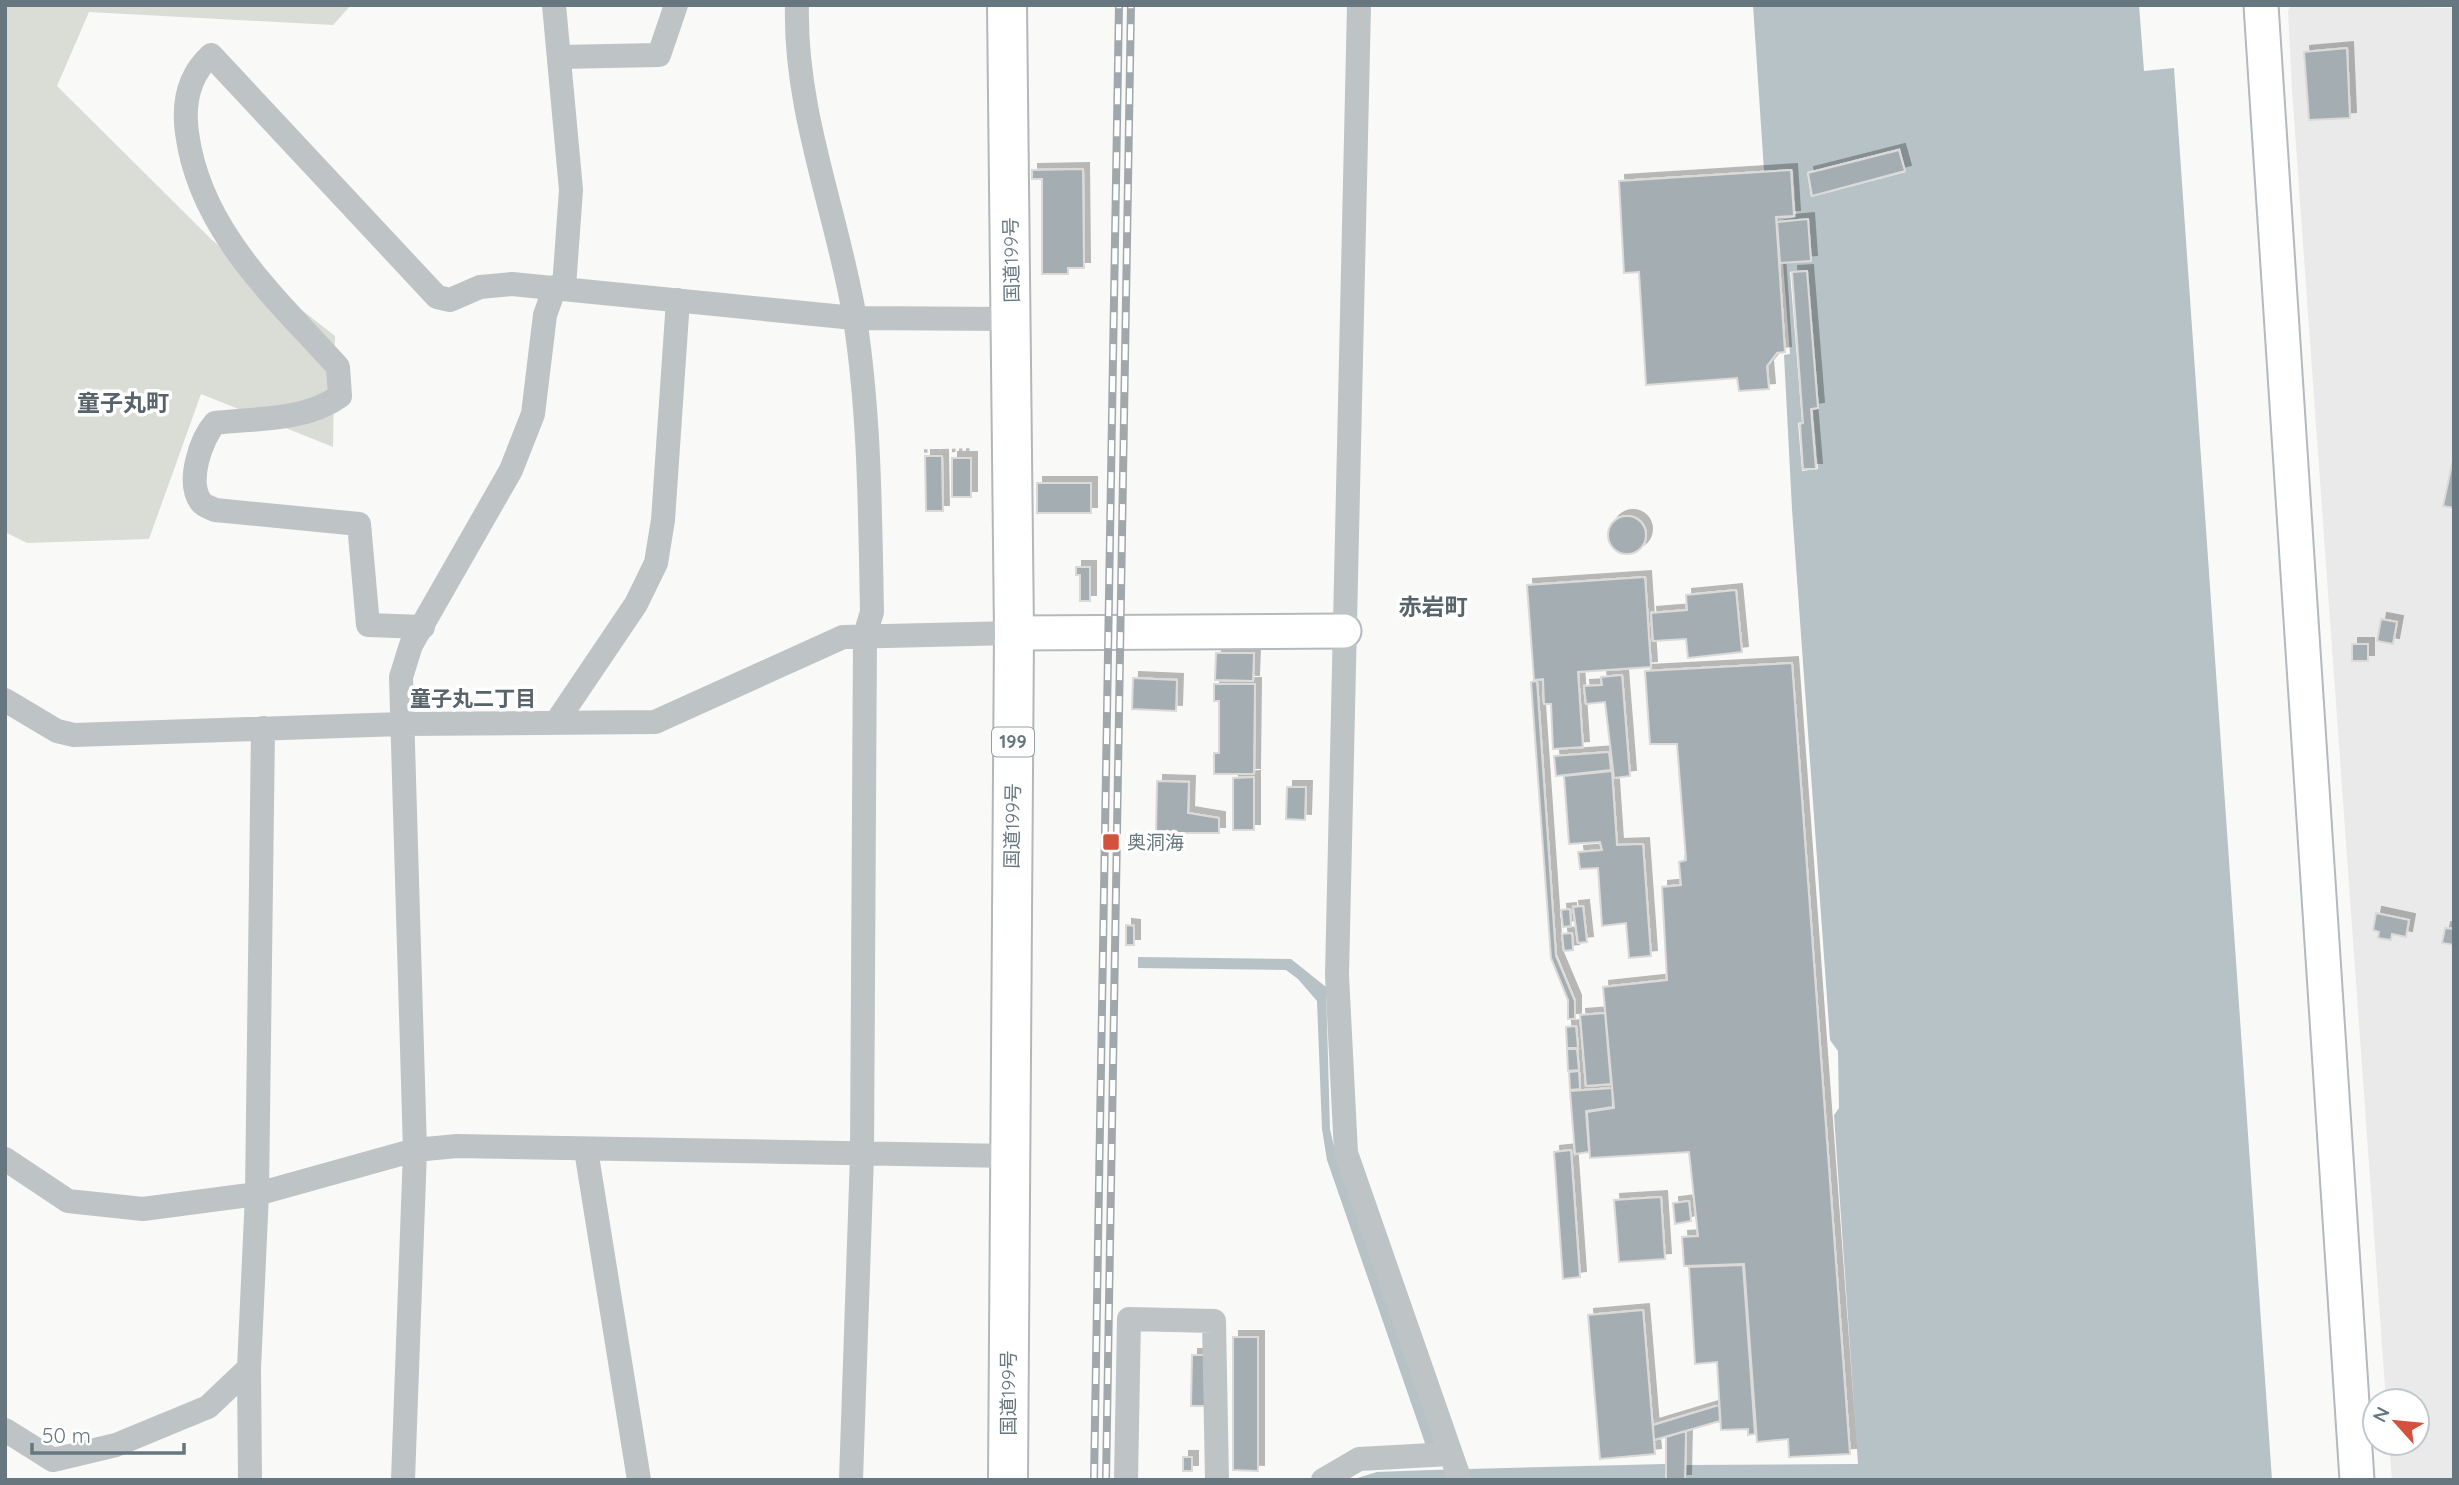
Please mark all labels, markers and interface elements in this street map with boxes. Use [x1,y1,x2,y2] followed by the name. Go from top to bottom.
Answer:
[998,217,1024,303] street label: 国道199号
[77,388,169,417] district label: 童子丸町
[1399,592,1468,621] district label: 赤岩町
[410,685,536,711] district label: 童子丸二丁目
[992,728,1034,756] road number: 199
[999,783,1025,869] street label: 国道199号
[1127,830,1184,854] place label: 奥洞海
[1101,832,1121,852] marker: 奥洞海
[996,1350,1020,1436] street label: 国道199号
[2361,1387,2431,1457] north arrow
[2367,1403,2395,1426] text: N
[32,1412,184,1456] scale bar
[42,1422,91,1448] text: 50 m

